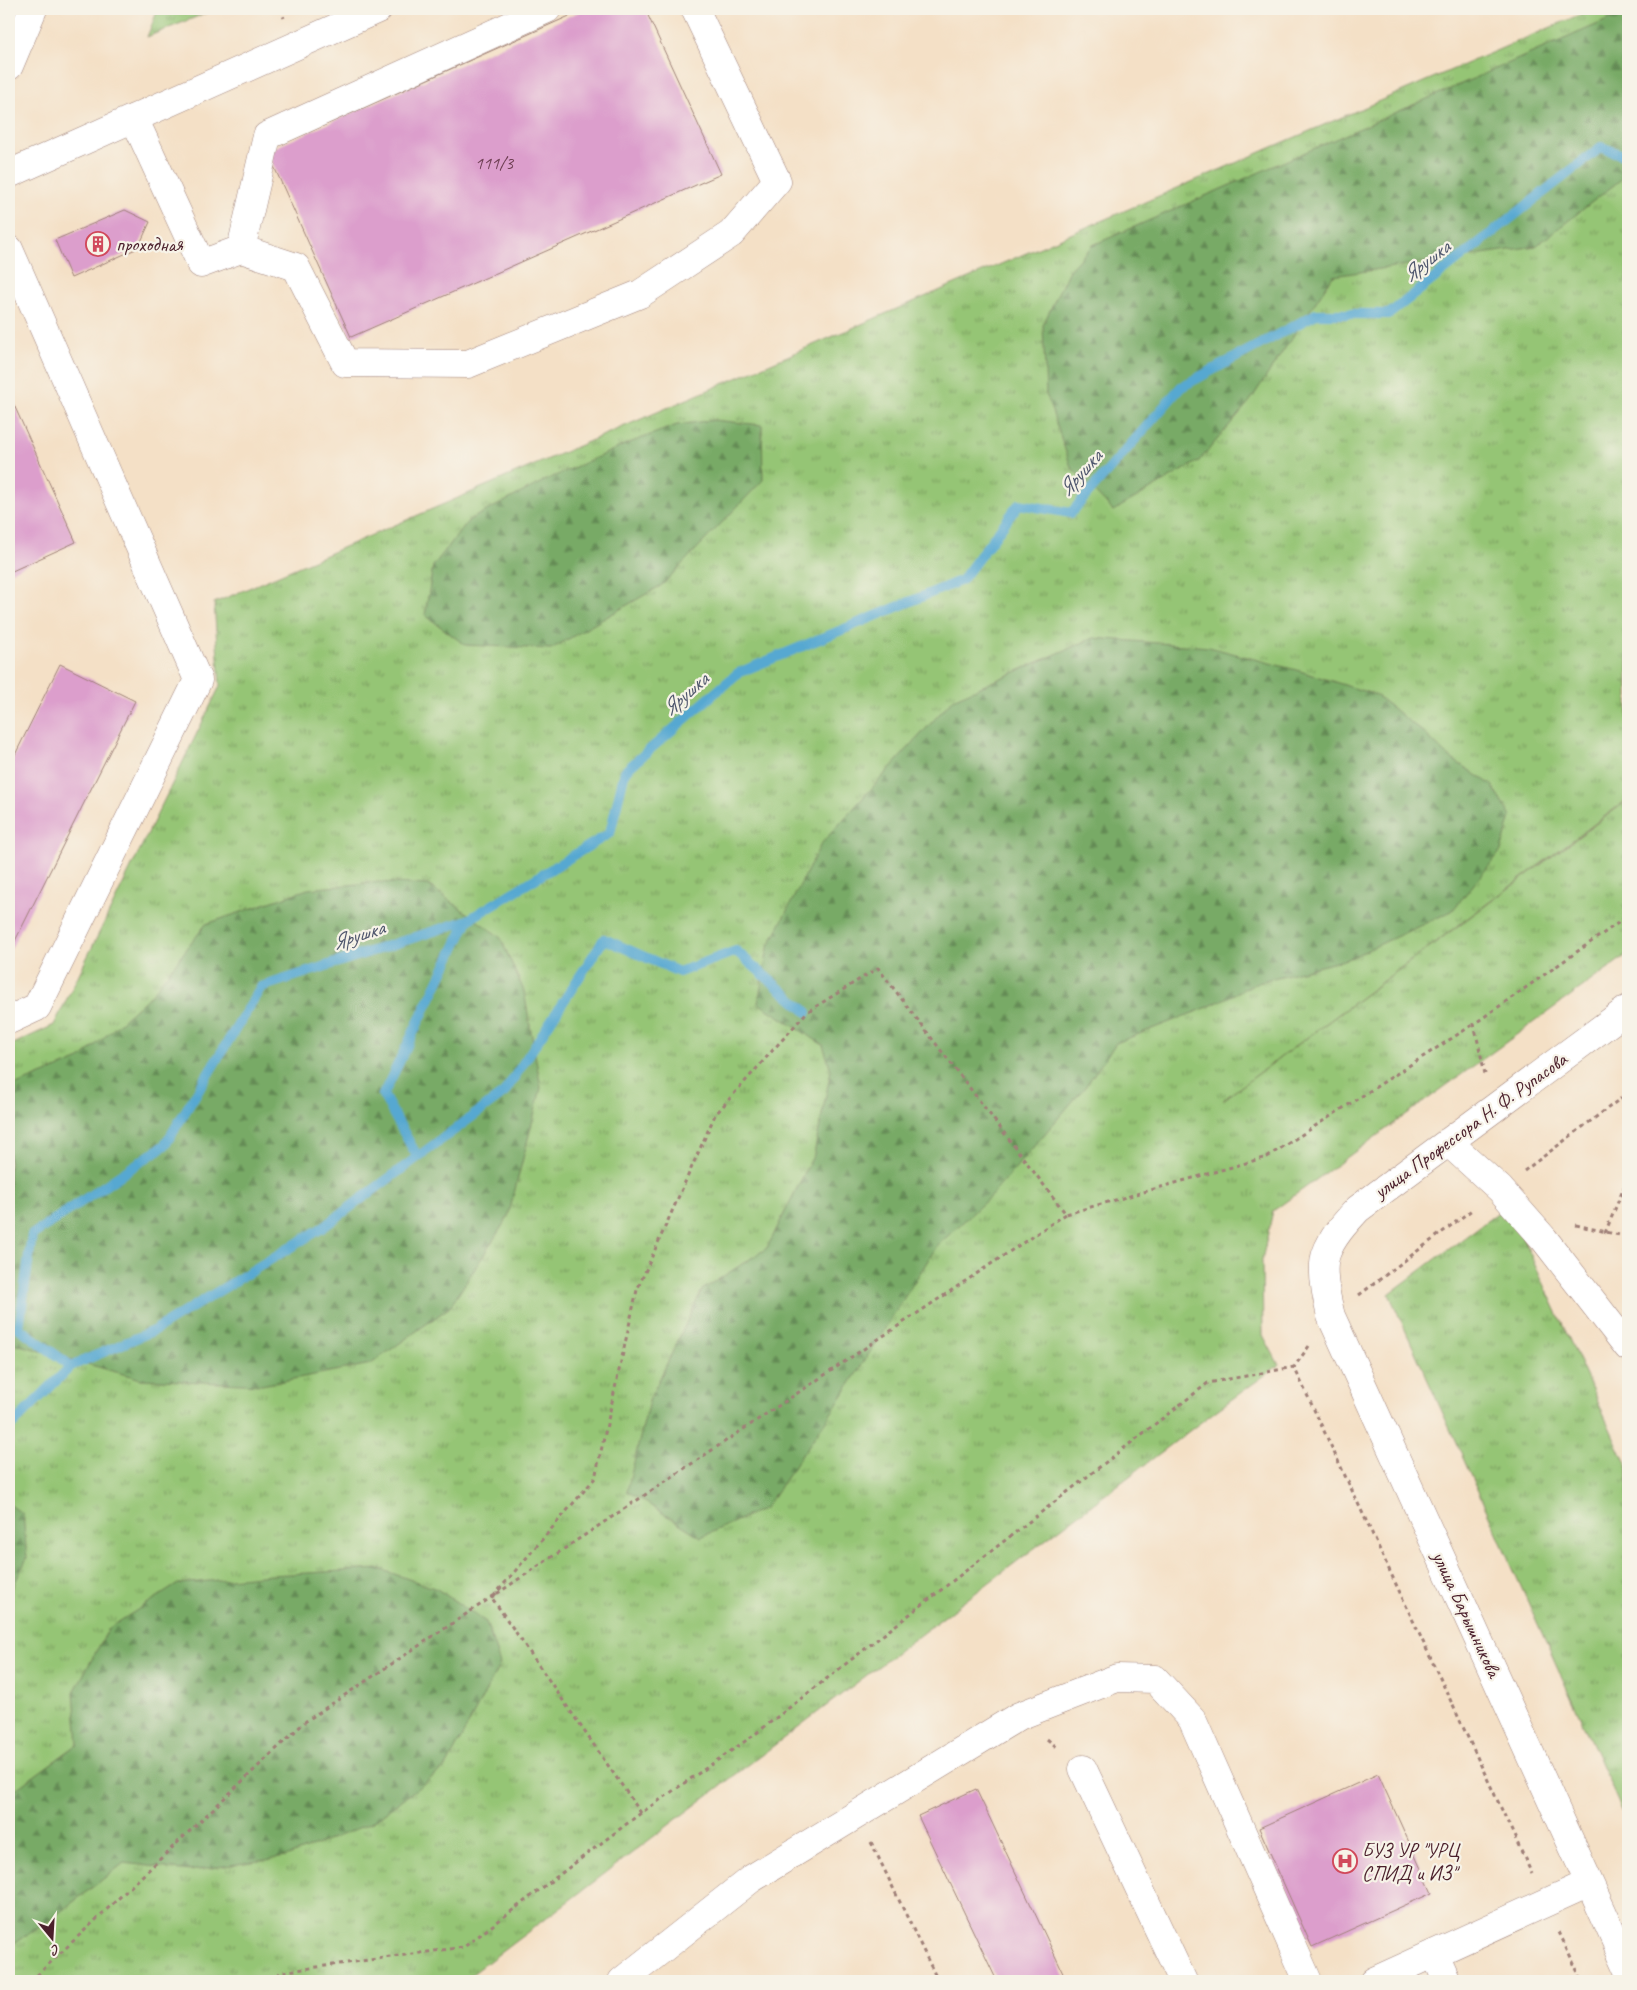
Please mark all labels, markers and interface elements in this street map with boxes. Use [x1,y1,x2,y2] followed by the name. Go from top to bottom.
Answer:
[475,152,515,174] house number: 111/3
[85,231,111,257] building icon: проходная
[116,232,184,257] place label: проходная
[1397,233,1457,288] water label: Ярушка
[1052,443,1109,502] water label: Ярушка
[656,665,716,721] water label: Ярушка
[329,914,390,956] water label: Ярушка
[1368,1046,1573,1205] street label: улица Профессора Н. Ф. Рупасова
[1426,1546,1507,1683] street label: улица Барышникова
[1362,1838,1461,1886] place label: БУЗ УР "УРЦ СПИД и ИЗ"
[1332,1848,1358,1874] hospital icon: БУЗ УР "УРЦ СПИД и ИЗ"
[28,1912,78,1962] north arrow
[48,1941,62,1960] text: С

